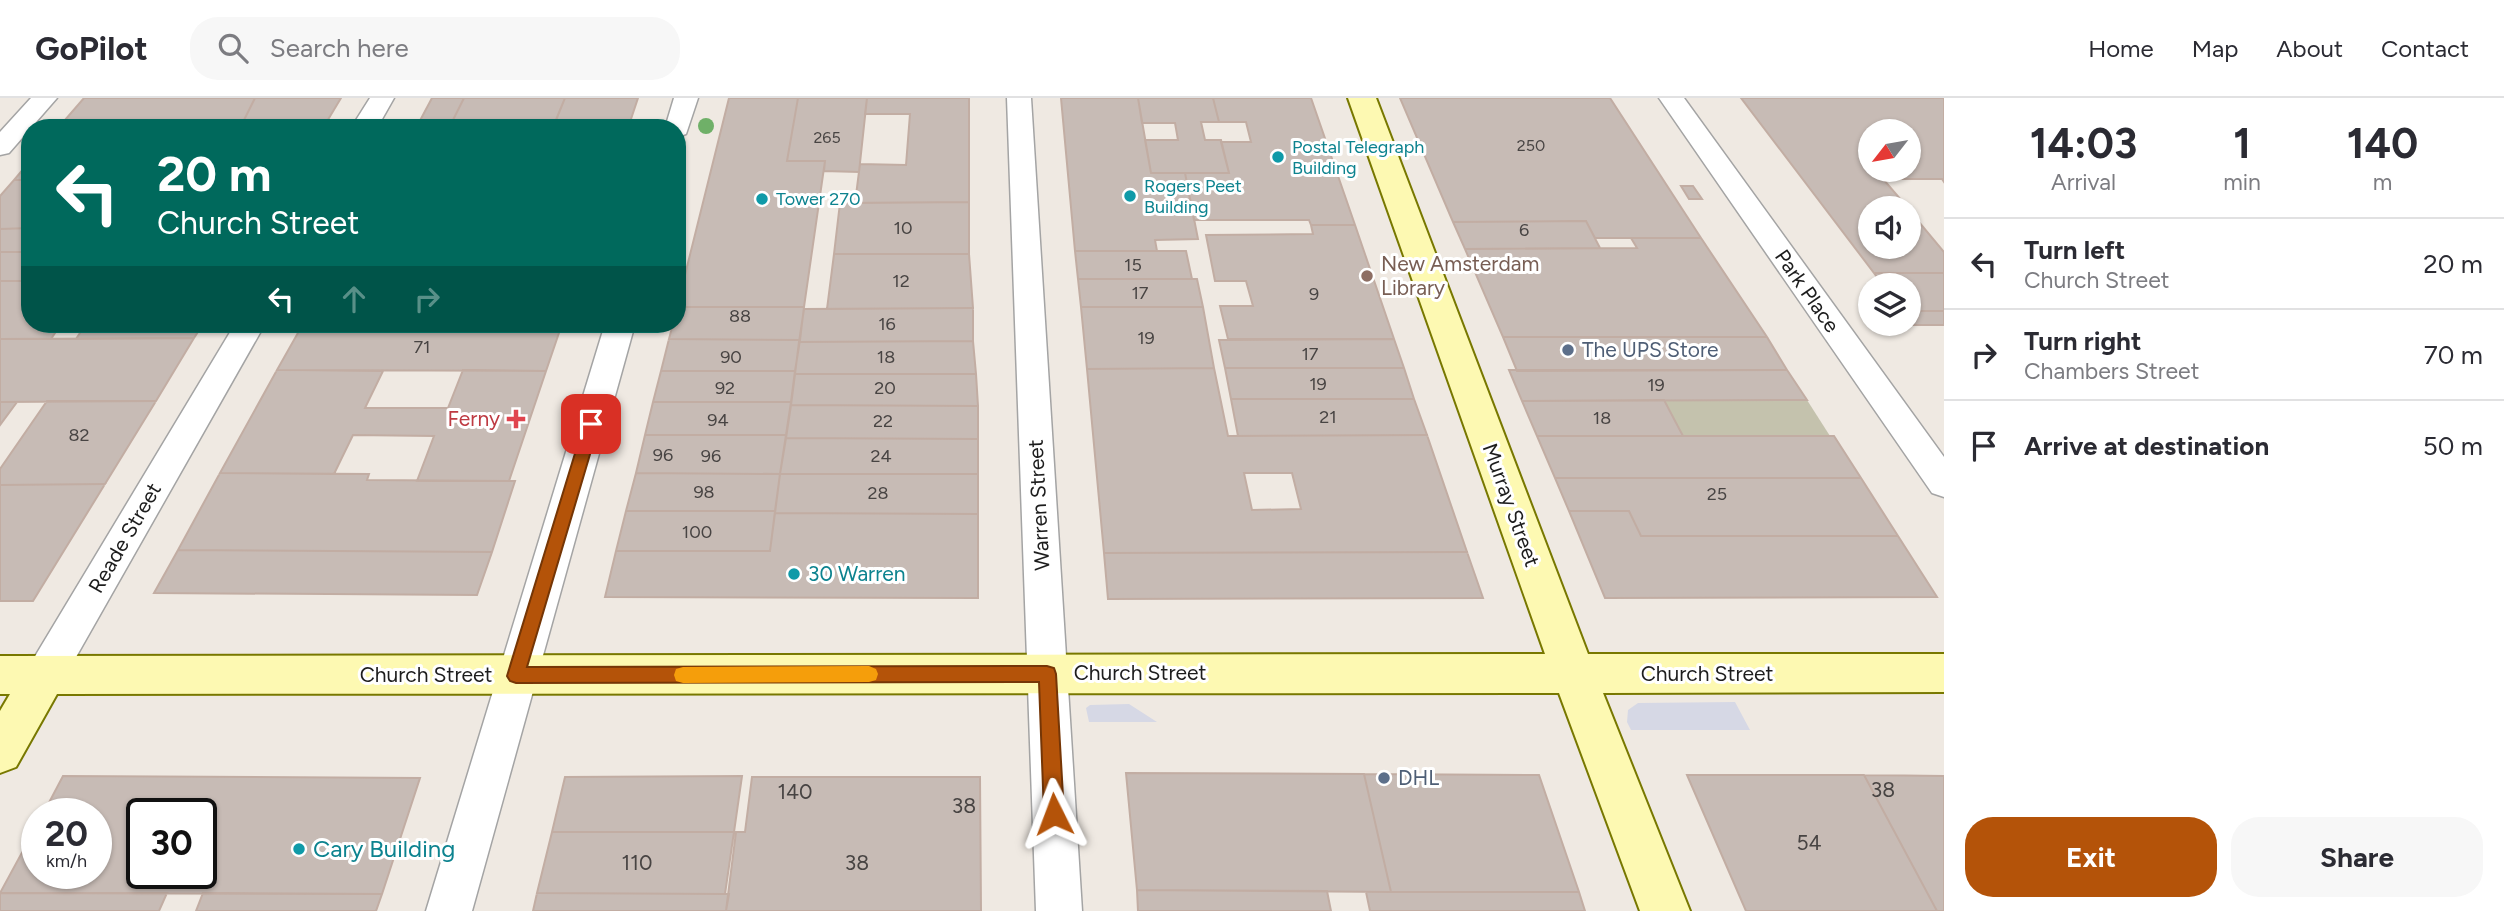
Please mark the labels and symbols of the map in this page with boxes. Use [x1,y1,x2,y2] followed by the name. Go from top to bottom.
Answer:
[1858,119,1922,182] north arrow
[813,128,841,147] house number: 265
[1292,136,1424,179] place label: Postal Telegraph Building
[1517,136,1545,155] house number: 250
[1270,149,1286,165] marker: Postal Telegraph Building
[1144,175,1242,218] place label: Rogers Peet Building
[776,188,861,210] place label: Tower 270
[1122,188,1138,204] marker: Rogers Peet Building
[754,191,770,207] marker: Tower 270
[894,217,912,239] house number: 10
[1519,219,1529,241] house number: 6
[1770,244,1845,337] street label: Park Place
[1381,251,1539,300] place label: New Amsterdam Library
[1124,254,1142,276] house number: 15
[1359,268,1375,284] marker: New Amsterdam Library
[892,270,910,292] house number: 12
[1131,282,1149,304] house number: 17
[1309,283,1319,305] house number: 9
[729,305,751,327] house number: 88
[878,313,896,335] house number: 16
[1137,327,1155,349] house number: 19
[413,336,431,358] house number: 71
[1582,337,1719,362] place label: The UPS Store
[1560,342,1576,358] marker: The UPS Store
[1301,343,1319,365] house number: 17
[720,346,742,368] house number: 90
[877,346,895,368] house number: 18
[1309,373,1327,395] house number: 19
[1647,374,1665,396] house number: 19
[715,377,735,399] house number: 92
[874,377,896,399] house number: 20
[561,394,621,454] pin
[448,406,500,431] place label: Ferny
[1319,406,1337,428] house number: 21
[1593,407,1611,429] house number: 18
[506,409,526,429] marker: Ferny
[707,409,729,431] house number: 94
[873,410,893,432] house number: 22
[68,424,90,446] house number: 82
[1023,439,1054,571] street label: Warren Street
[1478,440,1545,570] street label: Murray Street
[653,444,673,466] house number: 96
[701,445,721,467] house number: 96
[870,445,892,467] house number: 24
[83,478,166,597] street label: Reade Street
[693,481,715,503] house number: 98
[867,482,889,504] house number: 28
[1707,483,1727,505] house number: 25
[682,521,712,543] house number: 100
[808,561,905,586] place label: 30 Warren
[786,566,802,582] marker: 30 Warren
[1074,660,1206,685] street label: Church Street
[1641,661,1773,686] street label: Church Street
[360,662,492,687] street label: Church Street
[1398,765,1439,790] place label: DHL
[1376,770,1392,786] marker: DHL
[1017,777,1091,851] position arrow
[1871,777,1895,802] house number: 38
[777,779,813,804] house number: 140
[952,793,976,818] house number: 38
[126,798,217,889] speed limit sign: 30
[1796,830,1822,855] house number: 54
[313,834,455,863] place label: Cary Building
[291,841,307,857] marker: Cary Building
[622,850,652,875] house number: 110
[845,850,869,875] house number: 38

